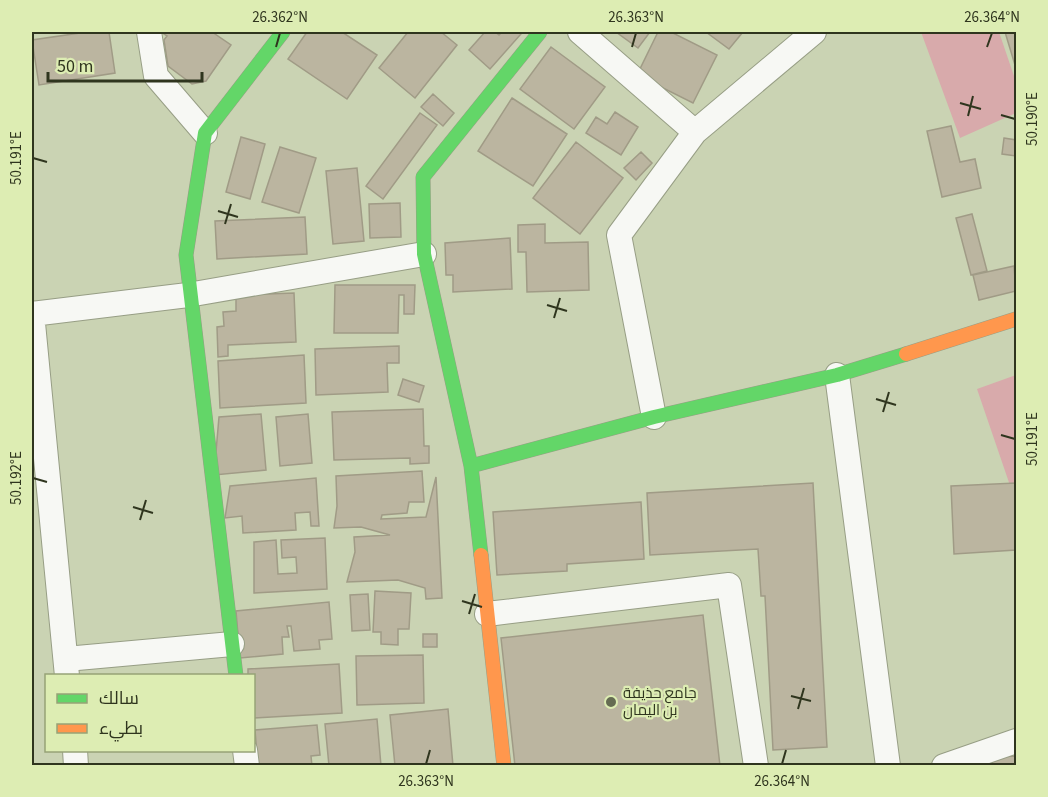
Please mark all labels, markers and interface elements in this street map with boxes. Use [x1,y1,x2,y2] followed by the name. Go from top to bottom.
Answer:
[252,7,308,28] text: 26.362°N
[608,7,664,28] text: 26.363°N
[964,7,1020,28] text: 26.364°N
[48,45,202,83] scale bar
[57,54,93,79] text: 50 m
[1022,92,1043,146] text: 50.190°E
[6,131,27,185] text: 50.191°E
[1022,412,1043,466] text: 50.191°E
[6,451,27,505] text: 50.192°E
[45,674,255,752] legend
[623,683,696,721] place label: جامع حذيفة بن اليمان
[99,686,139,711] text: سالك
[604,695,618,709] marker: جامع حذيفة بن اليمان
[99,716,143,742] text: بطيء
[398,771,454,792] text: 26.363°N
[754,771,810,792] text: 26.364°N

